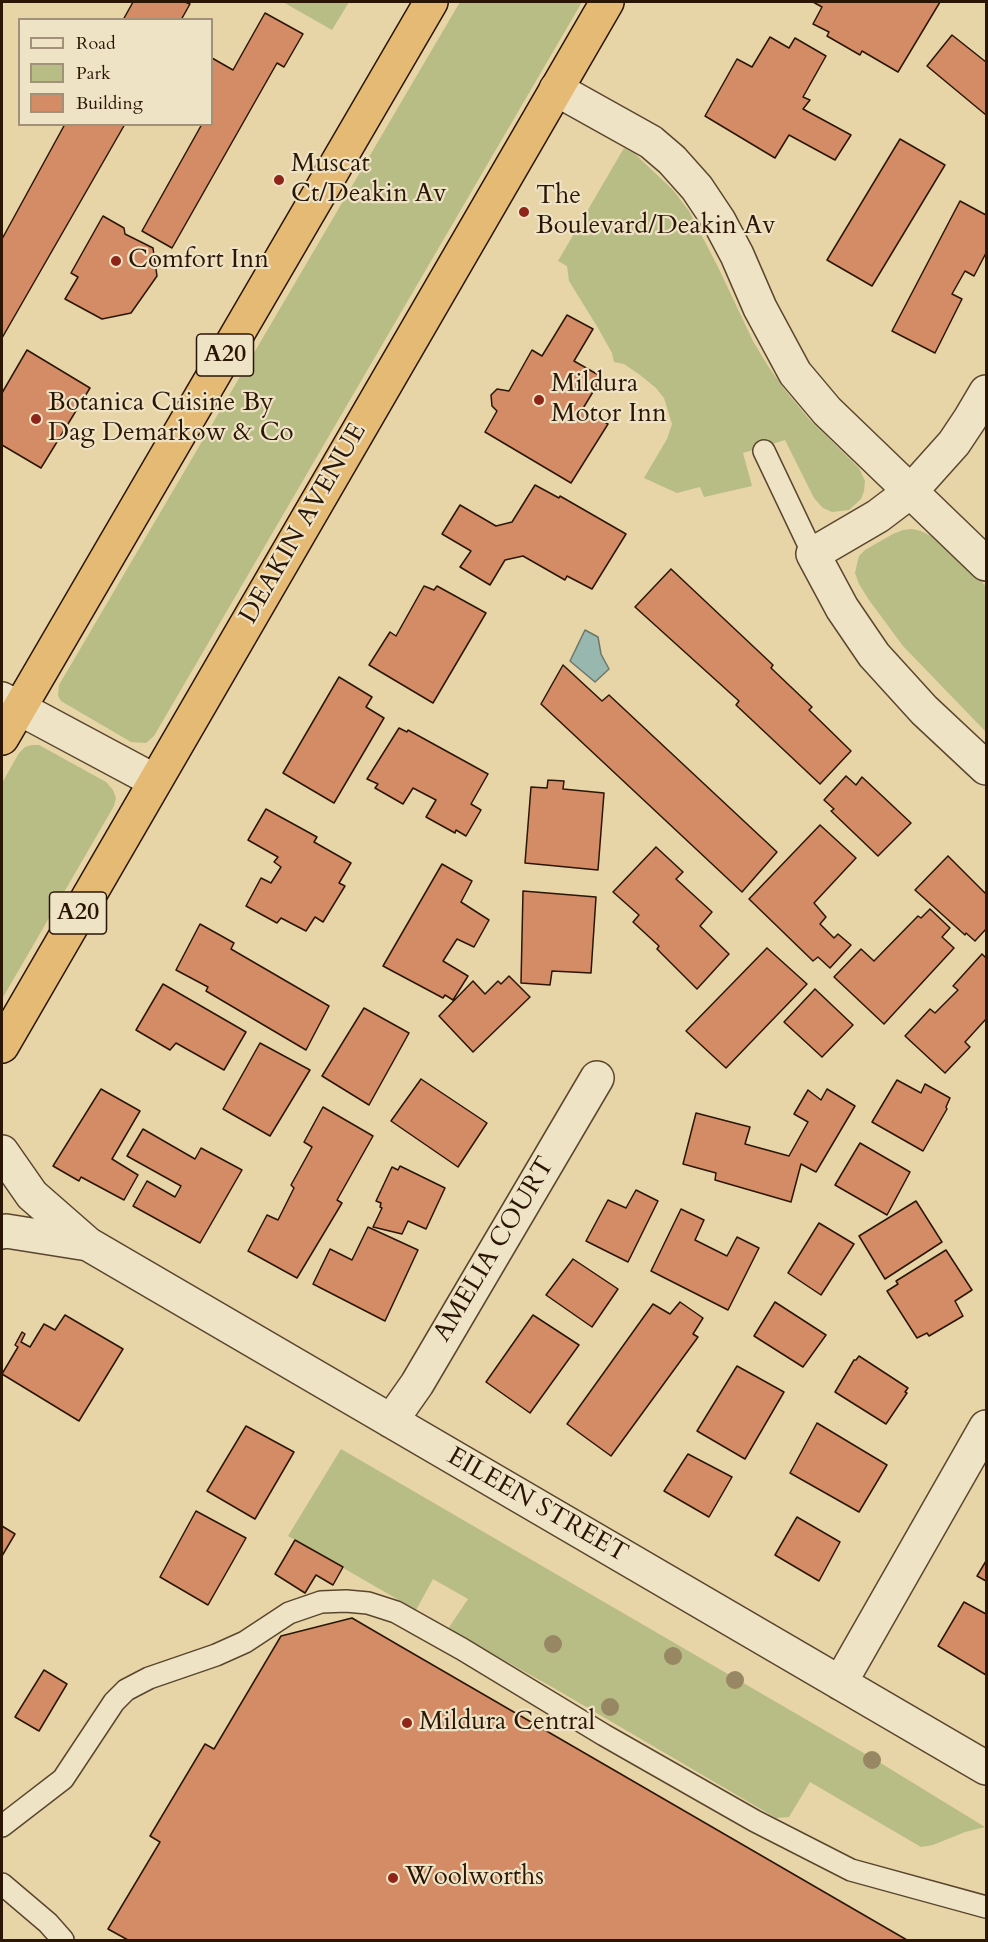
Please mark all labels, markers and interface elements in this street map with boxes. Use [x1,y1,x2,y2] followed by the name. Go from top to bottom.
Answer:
[18,18,213,126] legend
[76,31,116,56] text: Road
[76,61,111,86] text: Park
[76,91,143,116] text: Building
[291,149,446,210] place label: Muscat Ct/Deakin Av
[272,173,286,187] marker: Muscat Ct/Deakin Av
[536,181,775,243] place label: The Boulevard/Deakin Av
[517,205,531,219] marker: The Boulevard/Deakin Av
[128,245,269,277] place label: Comfort Inn
[109,254,123,268] marker: Comfort Inn
[196,334,254,376] road number: A20
[551,369,667,430] place label: Mildura Motor Inn
[48,388,294,449] place label: Botanica Cuisine By Dag Demarkow & Co
[532,393,546,407] marker: Mildura Motor Inn
[29,412,43,426] marker: Botanica Cuisine By Dag Demarkow & Co
[234,418,374,630] street label: DEAKIN AVENUE
[50,892,106,934] road number: A20
[428,1152,562,1348] street label: AMELIA COURT
[441,1442,633,1570] street label: EILEEN STREET
[419,1707,595,1739] place label: Mildura Central
[400,1716,414,1730] marker: Mildura Central
[405,1862,544,1894] place label: Woolworths
[386,1871,400,1885] marker: Woolworths

